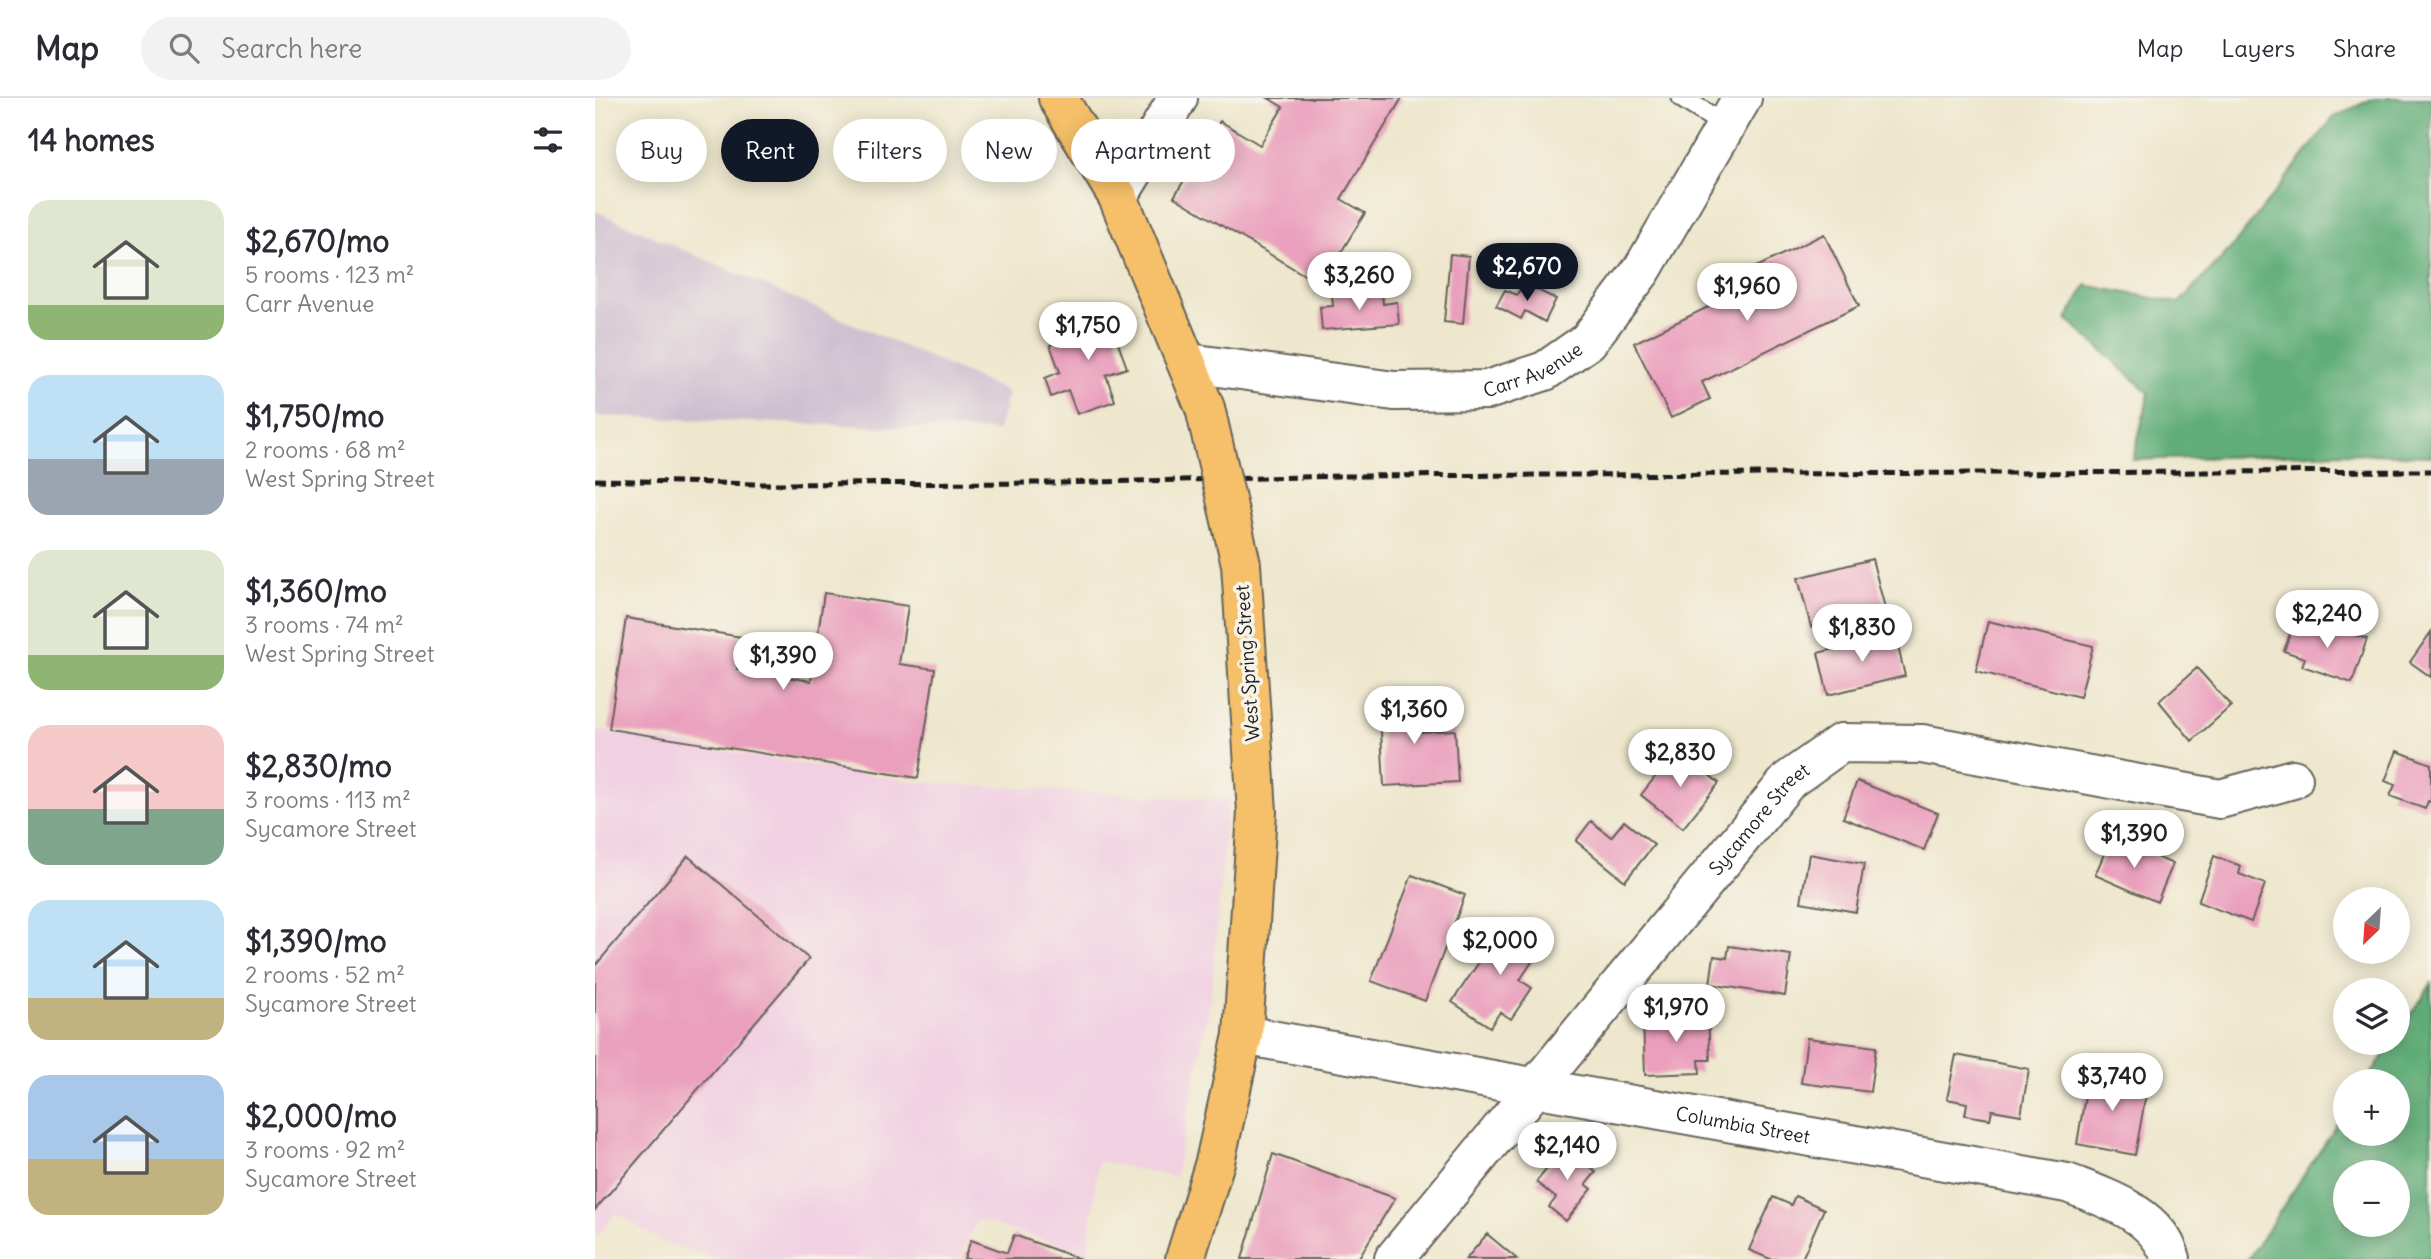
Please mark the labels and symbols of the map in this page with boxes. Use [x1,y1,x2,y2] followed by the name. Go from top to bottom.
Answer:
[1470,244,1584,303] pin: $2,670
[1302,252,1416,312] pin: $3,260
[1690,264,1804,323] pin: $1,960
[1031,302,1145,362] pin: $1,750
[1480,337,1587,402] street label: Carr Avenue
[1230,584,1264,742] street label: West Spring Street
[2270,590,2384,650] pin: $2,240
[1805,604,1919,664] pin: $1,830
[726,632,840,692] pin: $1,390
[1357,686,1471,746] pin: $1,360
[1623,730,1737,789] pin: $2,830
[1704,757,1814,880] street label: Sycamore Street
[2077,810,2191,870] pin: $1,390
[2333,887,2410,964] north arrow
[1443,918,1557,977] pin: $2,000
[1619,984,1733,1044] pin: $1,970
[2055,1054,2169,1113] pin: $3,740
[1674,1101,1812,1149] street label: Columbia Street
[1510,1122,1624,1182] pin: $2,140

